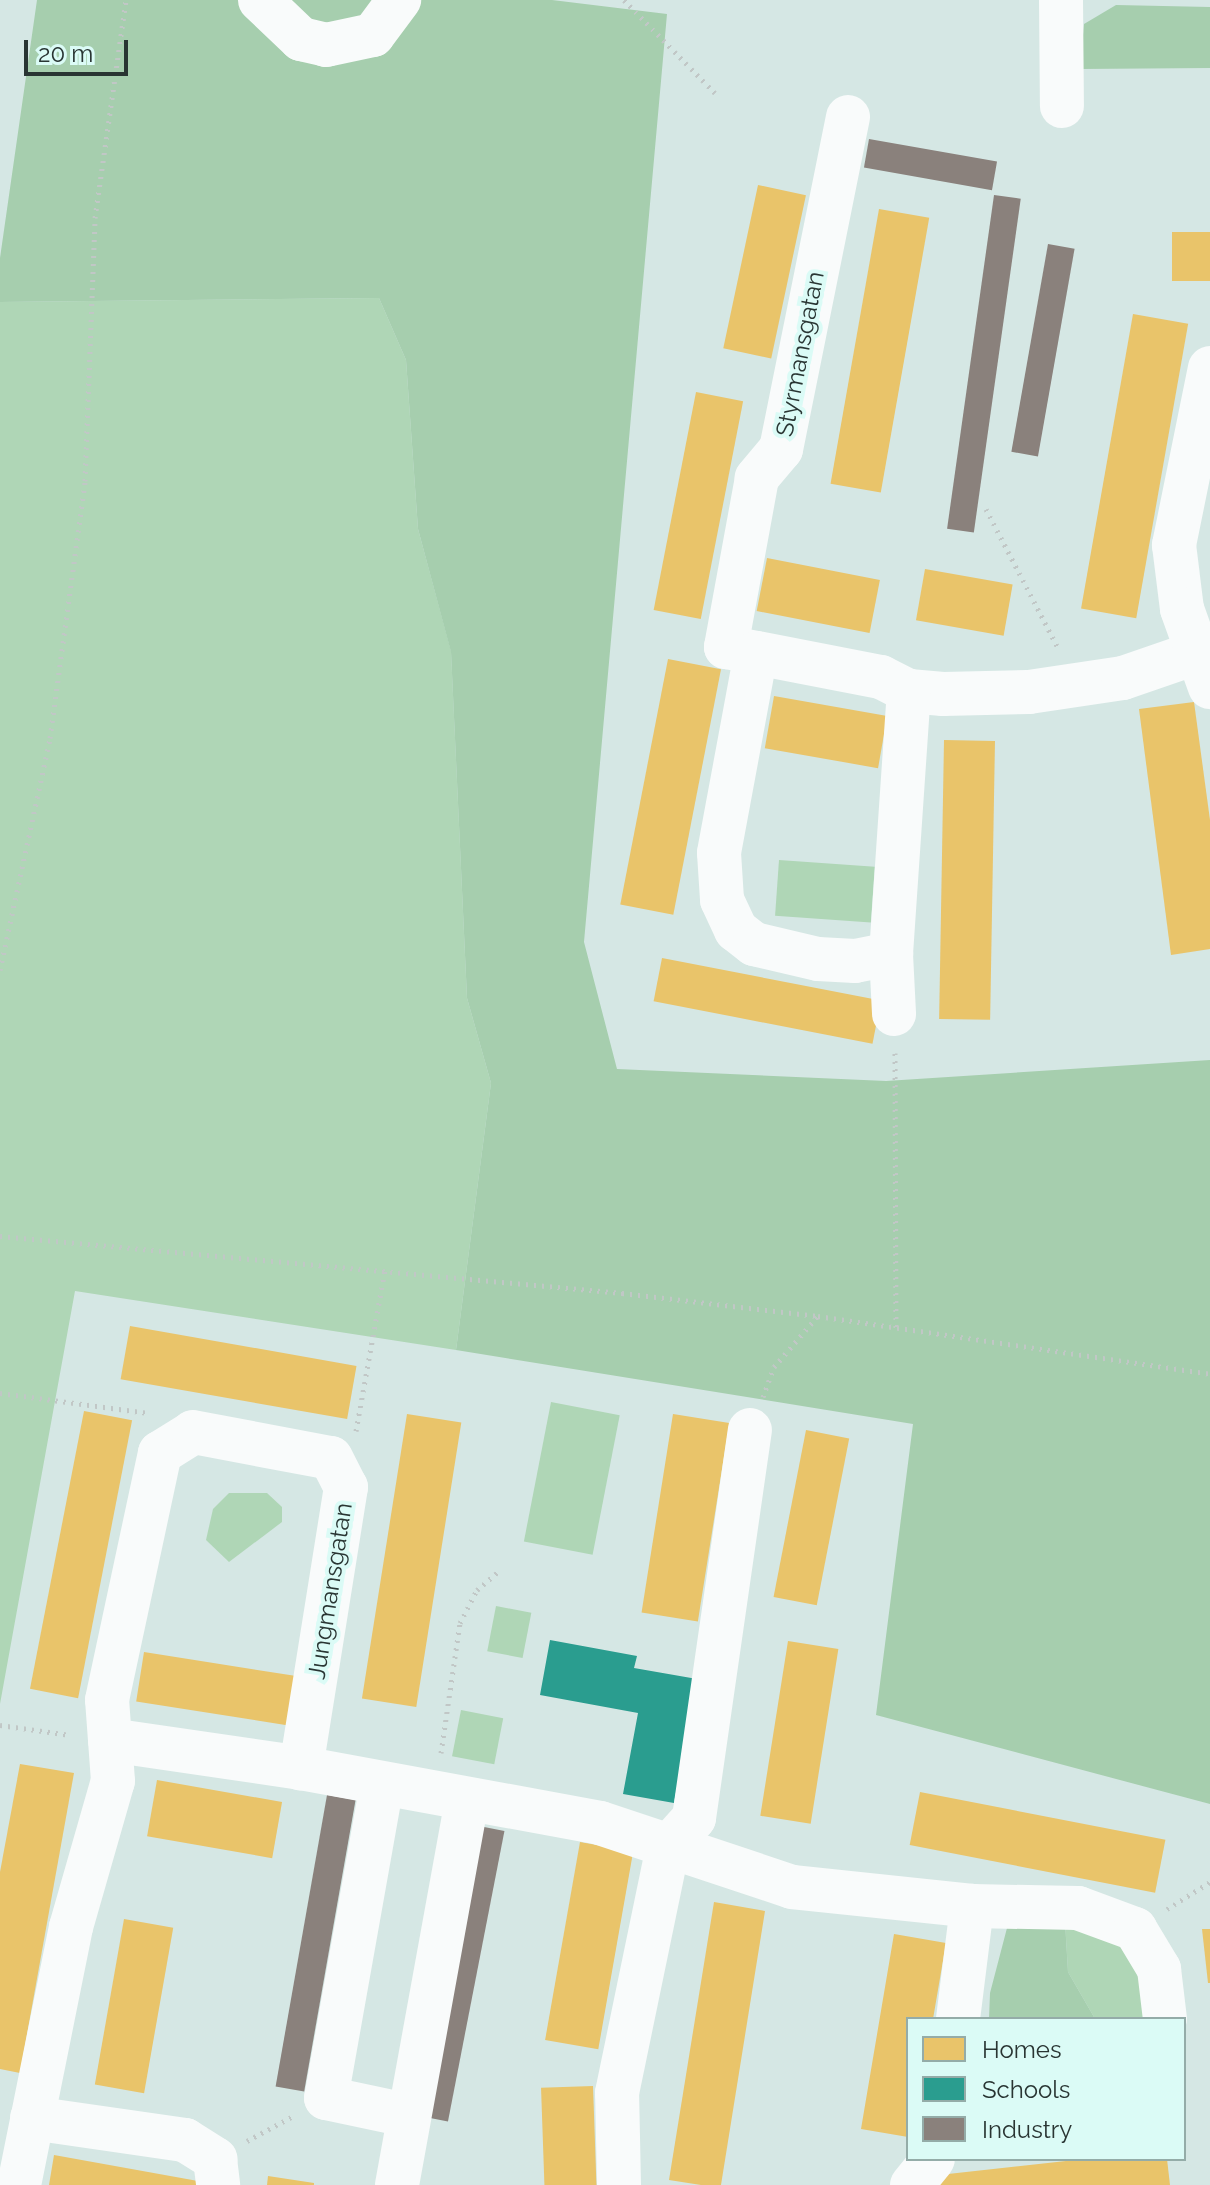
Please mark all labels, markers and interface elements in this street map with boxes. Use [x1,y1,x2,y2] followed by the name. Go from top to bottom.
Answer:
[28,24,132,74] scale bar
[38,39,93,68] text: 20 m
[770,269,830,439] street label: Styrmansgatan
[302,1501,358,1681] street label: Jungmansgatan
[906,2017,1186,2161] legend
[982,2035,1062,2064] text: Homes
[982,2075,1070,2104] text: Schools
[982,2115,1072,2144] text: Industry

